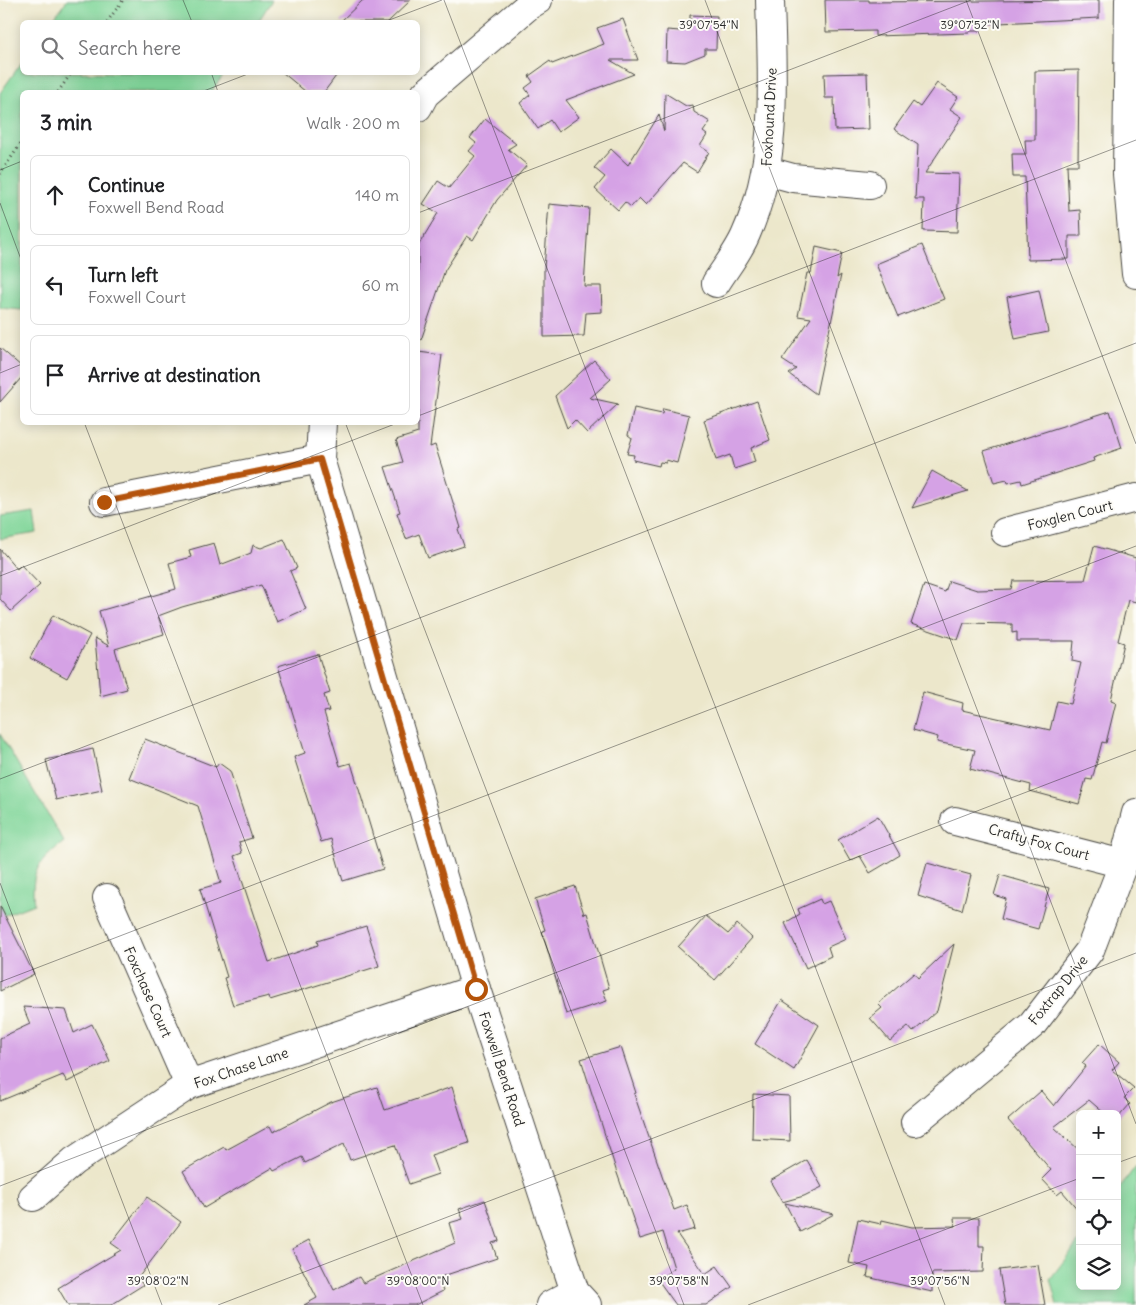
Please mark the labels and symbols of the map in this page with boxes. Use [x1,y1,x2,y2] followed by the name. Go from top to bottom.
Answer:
[679,17,739,32] text: 39°07'54"N
[940,17,1000,32] text: 39°07'52"N
[757,67,781,167] street label: Foxhound Drive
[93,491,116,514] route end
[1026,496,1115,534] street label: Foxglen Court
[986,820,1092,864] street label: Crafty Fox Court
[120,944,176,1040] street label: Foxchase Court
[1024,951,1092,1029] street label: Foxtrap Drive
[465,978,488,1001] route start
[475,1010,529,1128] street label: Foxwell Bend Road
[191,1043,291,1093] street label: Fox Chase Lane
[127,1273,189,1288] text: 39°08'02"N
[386,1273,450,1288] text: 39°08'00"N
[649,1273,709,1288] text: 39°07'58"N
[910,1273,970,1288] text: 39°07'56"N

